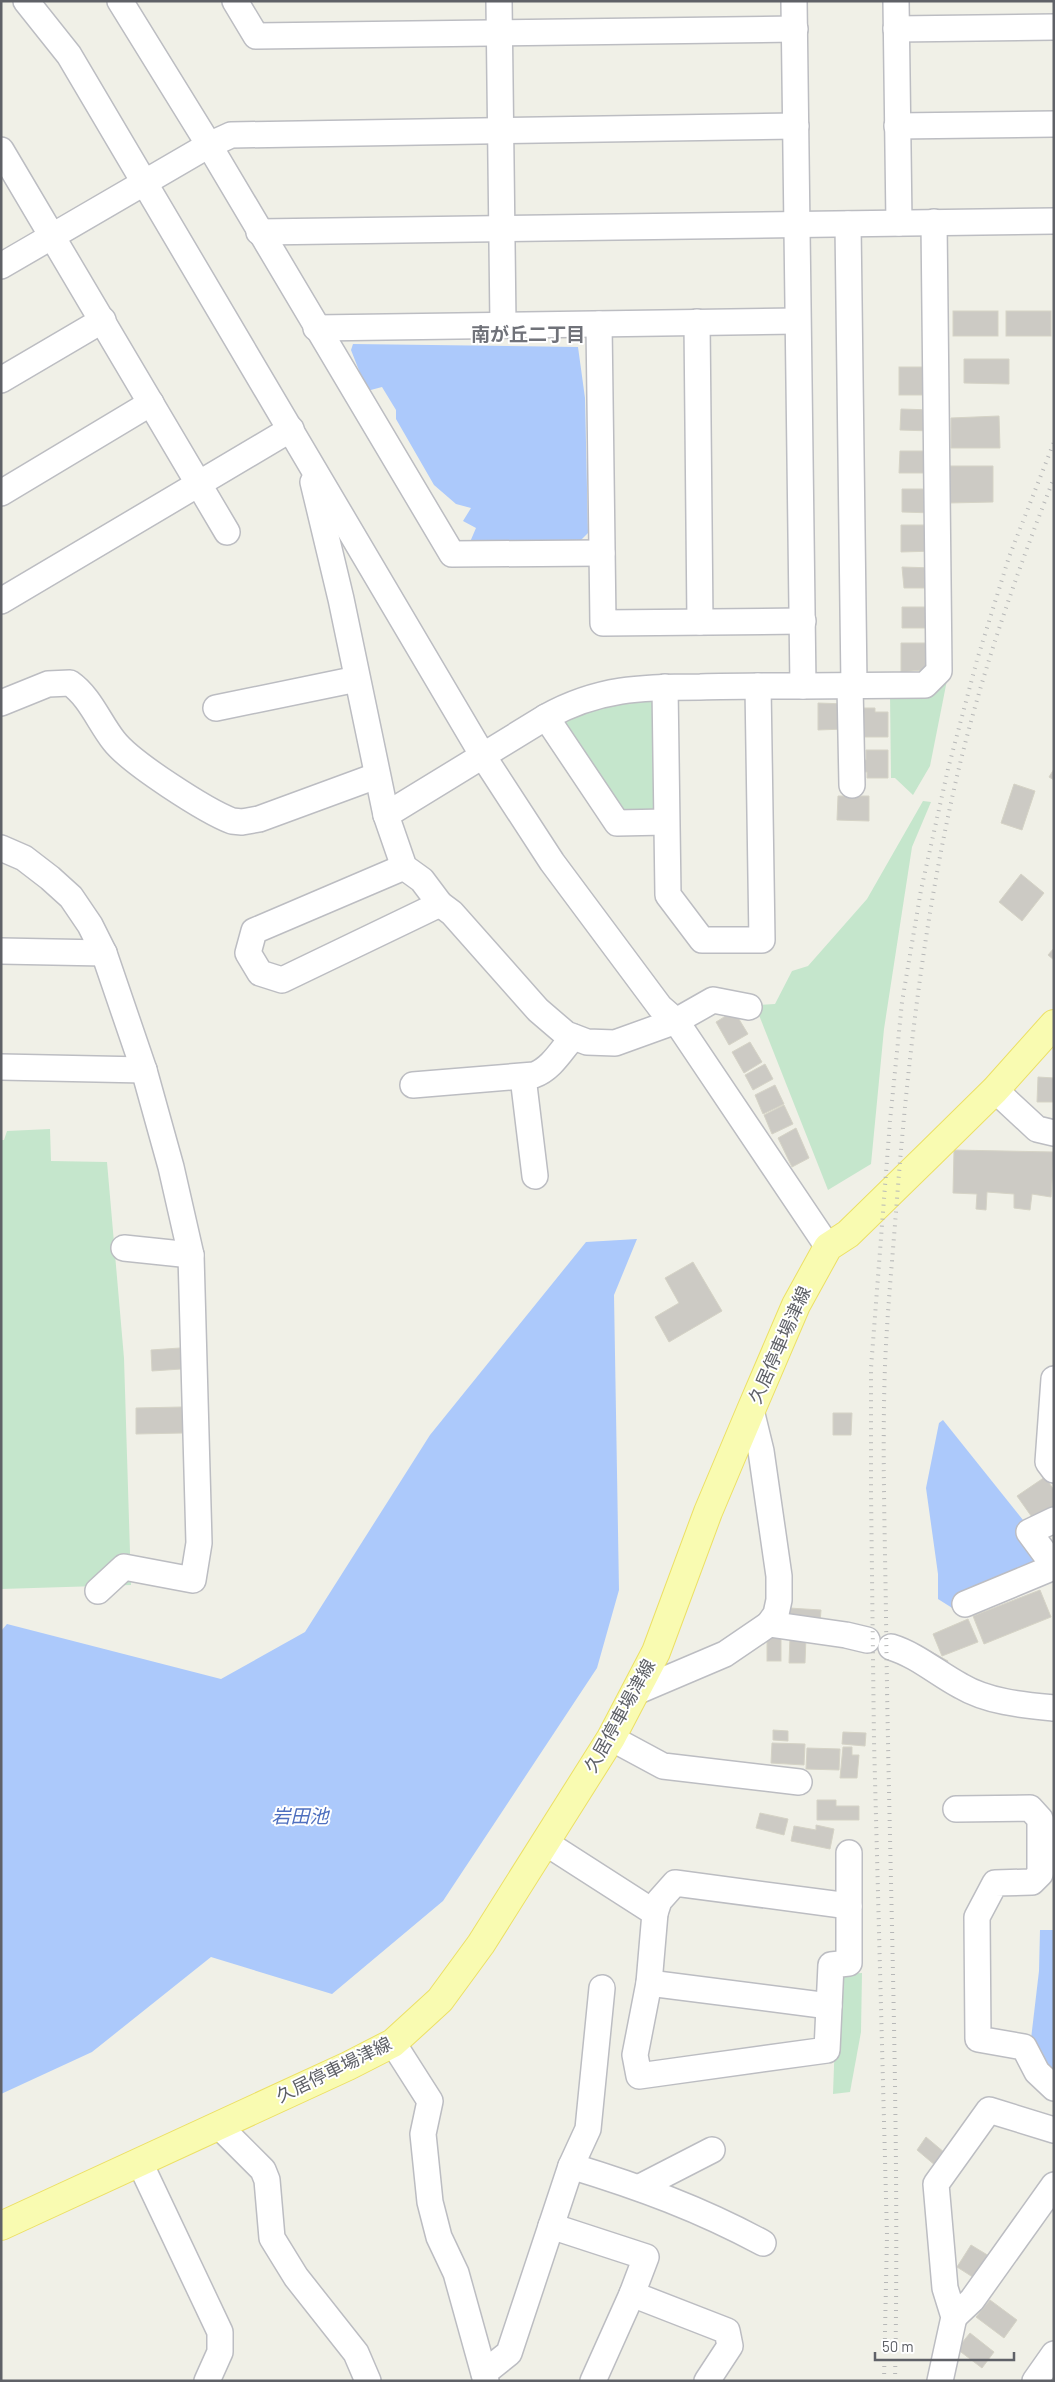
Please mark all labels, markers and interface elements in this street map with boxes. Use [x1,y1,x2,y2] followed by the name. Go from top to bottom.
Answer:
[471,322,585,345] district label: 南が丘二丁目
[743,1283,815,1407] street label: 久居停車場津線
[579,1655,659,1776] street label: 久居停車場津線
[271,1804,330,1827] water label: 岩田池
[272,2032,395,2107] street label: 久居停車場津線
[875,2330,1014,2362] scale bar
[882,2337,914,2355] text: 50 m

